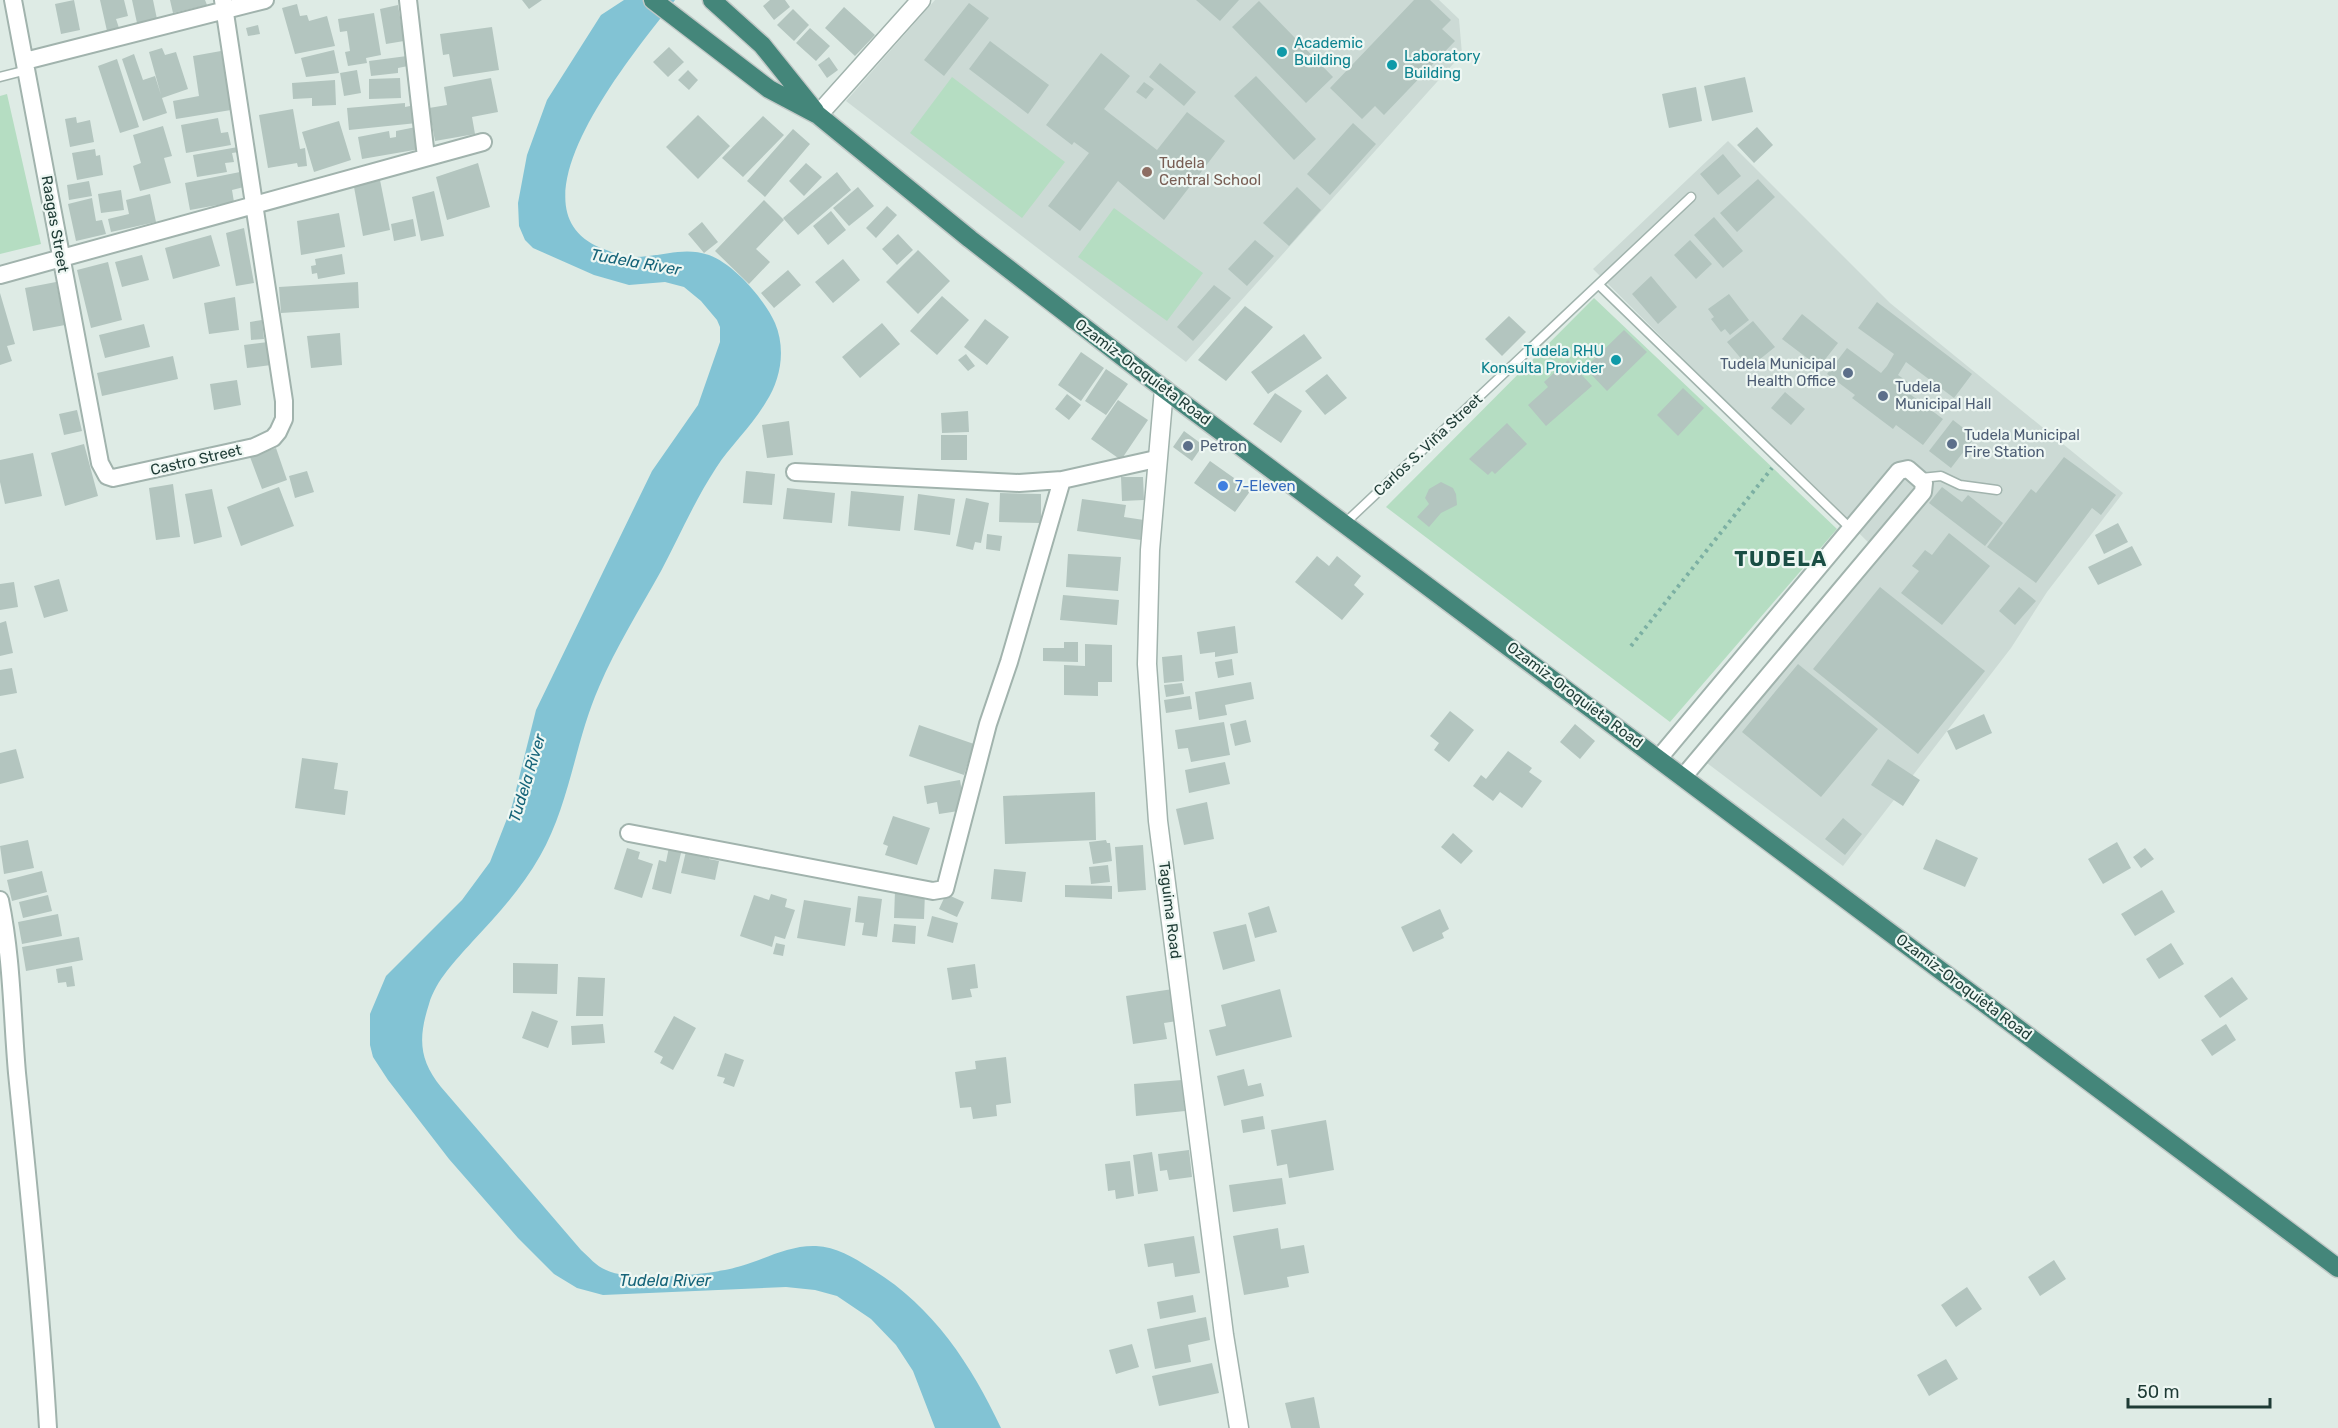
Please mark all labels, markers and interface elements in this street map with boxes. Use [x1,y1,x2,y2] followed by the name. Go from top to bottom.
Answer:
[1294,34,1363,69] place label: Academic Building
[1275,45,1289,59] marker: Academic Building
[1404,47,1481,82] place label: Laboratory Building
[1385,58,1399,72] marker: Laboratory Building
[1159,154,1261,189] place label: Tudela Central School
[1140,165,1154,179] marker: Tudela Central School
[38,174,72,274] street label: Raagas Street
[589,245,684,279] water label: Tudela River
[1072,315,1214,429] street label: Ozamiz-Oroquieta Road
[1481,342,1604,377] place label: Tudela RHU Konsulta Provider
[1609,353,1623,367] marker: Tudela RHU Konsulta Provider
[1720,355,1836,390] place label: Tudela Municipal Health Office
[1841,366,1855,380] marker: Tudela Municipal Health Office
[1895,378,1991,413] place label: Tudela Municipal Hall
[1876,389,1890,403] marker: Tudela Municipal Hall
[1370,390,1486,500] street label: Carlos S. Viña Street
[1964,426,2080,461] place label: Tudela Municipal Fire Station
[1200,437,1247,455] place label: Petron
[1945,437,1959,451] marker: Tudela Municipal Fire Station
[1181,439,1195,453] marker: Petron
[149,441,243,479] street label: Castro Street
[1235,477,1296,495] place label: 7-Eleven
[1216,479,1230,493] marker: 7-Eleven
[1734,546,1828,571] district label: TUDELA
[1504,638,1646,752] street label: Ozamiz-Oroquieta Road
[505,731,550,825] water label: Tudela River
[1155,860,1185,960] street label: Taguima Road
[1893,930,2035,1044] street label: Ozamiz-Oroquieta Road
[619,1271,712,1290] water label: Tudela River
[2128,1371,2270,1409] scale bar
[2137,1381,2180,1403] text: 50 m

